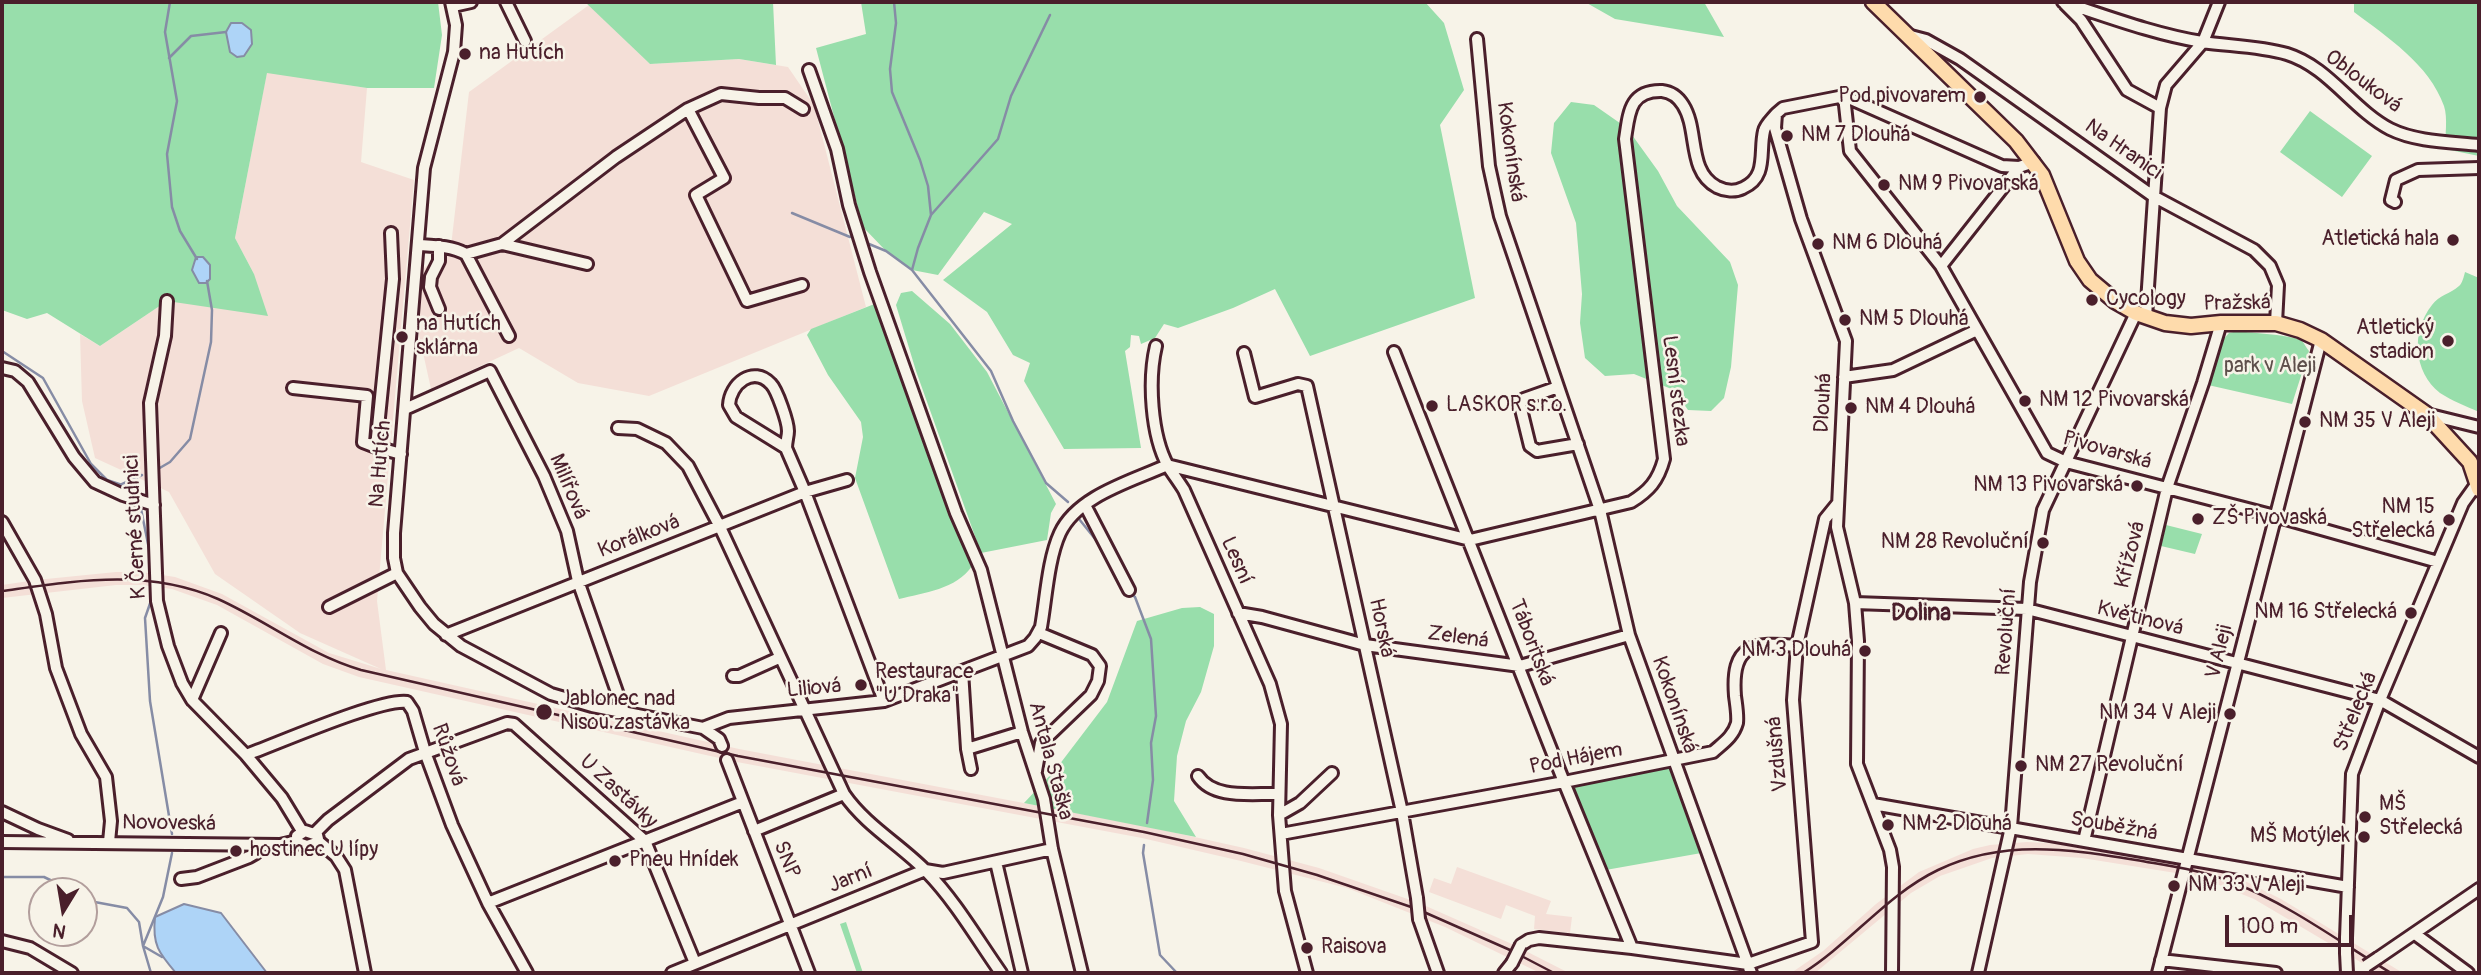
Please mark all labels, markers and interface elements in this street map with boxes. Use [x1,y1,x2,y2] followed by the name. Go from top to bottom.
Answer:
[479,41,564,67] place label: na Hutích
[2320,45,2406,119] street label: Oblouková
[457,46,473,62] marker: na Hutích
[1838,84,1966,110] place label: Pod pivovarem
[1972,89,1988,105] marker: Pod pivovarem
[1490,100,1530,204] street label: Kokonínská
[2080,114,2166,186] street label: Na Hranici
[1801,123,1910,149] place label: NM 7 Dlouhá
[1779,128,1795,144] marker: NM 7 Dlouhá
[1898,172,2039,198] place label: NM 9 Pivovarská
[1876,177,1892,193] marker: NM 9 Pivovarská
[2321,227,2439,253] place label: Atletická hala
[1832,231,1942,257] place label: NM 6 Dlouhá
[2445,232,2461,248] marker: Atletická hala
[1810,236,1826,252] marker: NM 6 Dlouhá
[2106,287,2186,313] place label: Cycology
[2203,291,2271,317] street label: Pražská
[2084,292,2100,308] marker: Cycology
[1859,307,1968,333] place label: NM 5 Dlouhá
[416,312,501,362] place label: na Hutích sklárna
[1837,312,1853,328] marker: NM 5 Dlouhá
[2356,316,2434,366] place label: Atletický stadion
[394,329,410,345] marker: na Hutích sklárna
[2440,333,2456,349] marker: Atletický stadion
[1656,334,1694,448] street label: Lesní stezka
[2224,354,2316,380] park label: park v Aleji
[1810,373,1838,433] street label: Dlouhá
[2039,388,2189,414] place label: NM 12 Pivovarská
[1446,393,1567,419] place label: LASKOR s.r.o.
[2017,393,2033,409] marker: NM 12 Pivovarská
[1865,395,1975,421] place label: NM 4 Dlouhá
[1424,398,1440,414] marker: LASKOR s.r.o.
[1843,400,1859,416] marker: NM 4 Dlouhá
[2319,409,2435,435] place label: NM 35 V Aleji
[2297,414,2313,430] marker: NM 35 V Aleji
[365,419,397,509] street label: Na Hutích
[2060,426,2154,476] street label: Pivovarská
[543,451,593,523] street label: Milířová
[120,454,152,600] street label: K Černé studnici
[1973,473,2123,499] place label: NM 13 Pivovarská
[2129,478,2145,494] marker: NM 13 Pivovarská
[2351,495,2435,545] place label: NM 15 Střelecká
[2212,506,2327,532] place label: ZŠ Pivovaská
[595,510,683,564] street label: Korálková
[2190,511,2206,527] marker: ZŠ Pivovaská
[2441,512,2457,528] marker: NM 15 Střelecká
[2111,519,2151,591] street label: Křížová
[1881,530,2029,556] place label: NM 28 Revoluční
[1214,533,1258,589] street label: Lesní
[2035,535,2051,551] marker: NM 28 Revoluční
[1991,588,2023,676] street label: Revoluční
[1362,596,1400,660] street label: Horská
[1503,596,1559,690] street label: Táboritská
[2094,596,2186,642] street label: Květinová
[1891,600,1951,628] district label: Dolina
[2254,600,2397,626] place label: NM 16 Střelecká
[2403,605,2419,621] marker: NM 16 Střelecká
[1426,621,1490,655] street label: Zelená
[2201,622,2239,682] street label: V Aleji
[1741,638,1851,664] place label: NM 3 Dlouhá
[1857,643,1873,659] marker: NM 3 Dlouhá
[1646,653,1702,757] street label: Kokonínská
[875,660,974,710] place label: Restaurace "U Draka"
[2329,668,2383,756] street label: Střelecká
[786,674,842,704] street label: Liliová
[853,677,869,693] marker: Restaurace "U Draka"
[560,687,690,737] place label: Jablonec nad Nisou zastávka
[1022,699,1078,823] street label: Antala Staška
[2099,701,2216,727] place label: NM 34 V Aleji
[534,702,554,722] marker: Jablonec nad Nisou zastávka
[2222,706,2238,722] marker: NM 34 V Aleji
[1762,715,1794,793] street label: Vzdušná
[426,720,470,790] street label: Růžová
[1527,738,1625,780] street label: Pod Hájem
[574,750,662,834] street label: U Zastávky
[2035,753,2184,779] place label: NM 27 Revoluční
[2013,758,2029,774] marker: NM 27 Revoluční
[2379,792,2463,842] place label: MŠ Střelecká
[2068,807,2160,847] street label: Souběžná
[2357,809,2373,825] marker: MŠ Střelecká
[122,811,216,837] street label: Novoveská
[1902,812,2012,838] place label: NM 2 Dlouhá
[1880,817,1896,833] marker: NM 2 Dlouhá
[2250,824,2350,850] place label: MŠ Motýlek
[2356,829,2372,845] marker: MŠ Motýlek
[250,838,378,864] place label: hostinec U lípy
[767,838,805,882] street label: SNP
[228,843,244,859] marker: hostinec U lípy
[629,848,739,874] place label: Pneu Hnídek
[607,853,623,869] marker: Pneu Hnídek
[825,859,877,899] street label: Jarní
[2188,873,2305,899] place label: NM 33 V Aleji
[28,877,98,947] north arrow
[2166,878,2182,894] marker: NM 33 V Aleji
[2229,902,2357,946] scale bar
[2238,913,2298,940] text: 100 m
[51,918,68,944] text: N
[1321,935,1387,961] place label: Raisova
[1299,940,1315,956] marker: Raisova

